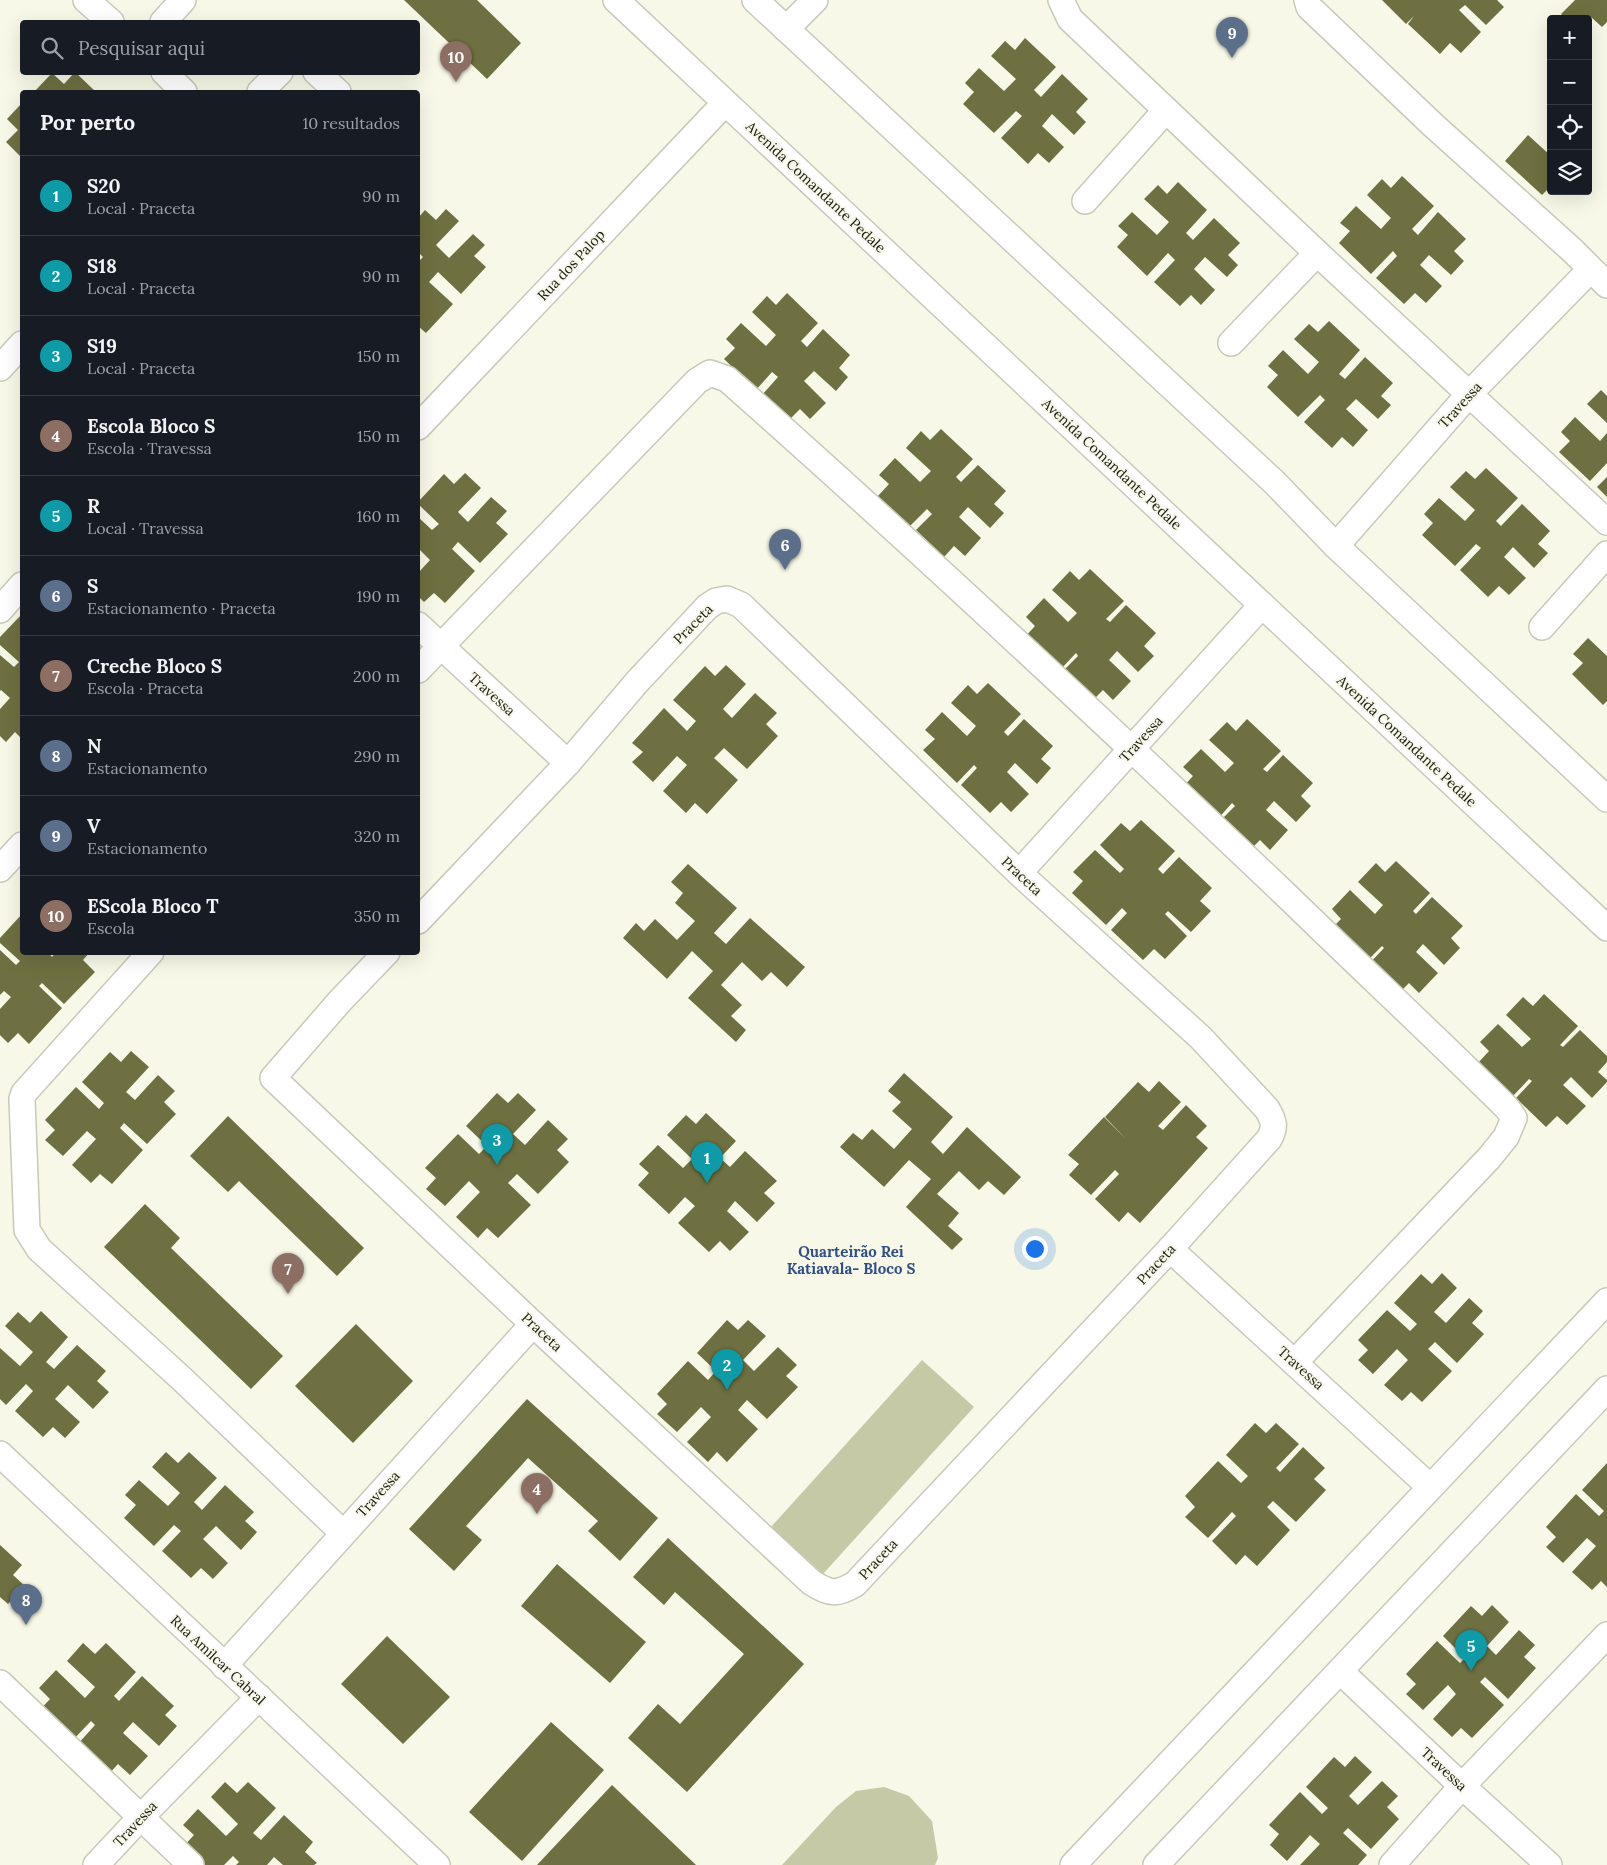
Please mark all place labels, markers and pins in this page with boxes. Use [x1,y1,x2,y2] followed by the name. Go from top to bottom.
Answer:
[1216,17,1248,58] pin: 9
[440,41,472,82] pin: 10
[769,529,801,570] pin: 6
[481,1124,513,1165] pin: 3
[691,1142,723,1183] pin: 1
[272,1253,304,1294] pin: 7
[711,1349,743,1390] pin: 2
[521,1473,553,1514] pin: 4
[10,1584,42,1625] pin: 8
[1455,1630,1487,1671] pin: 5

